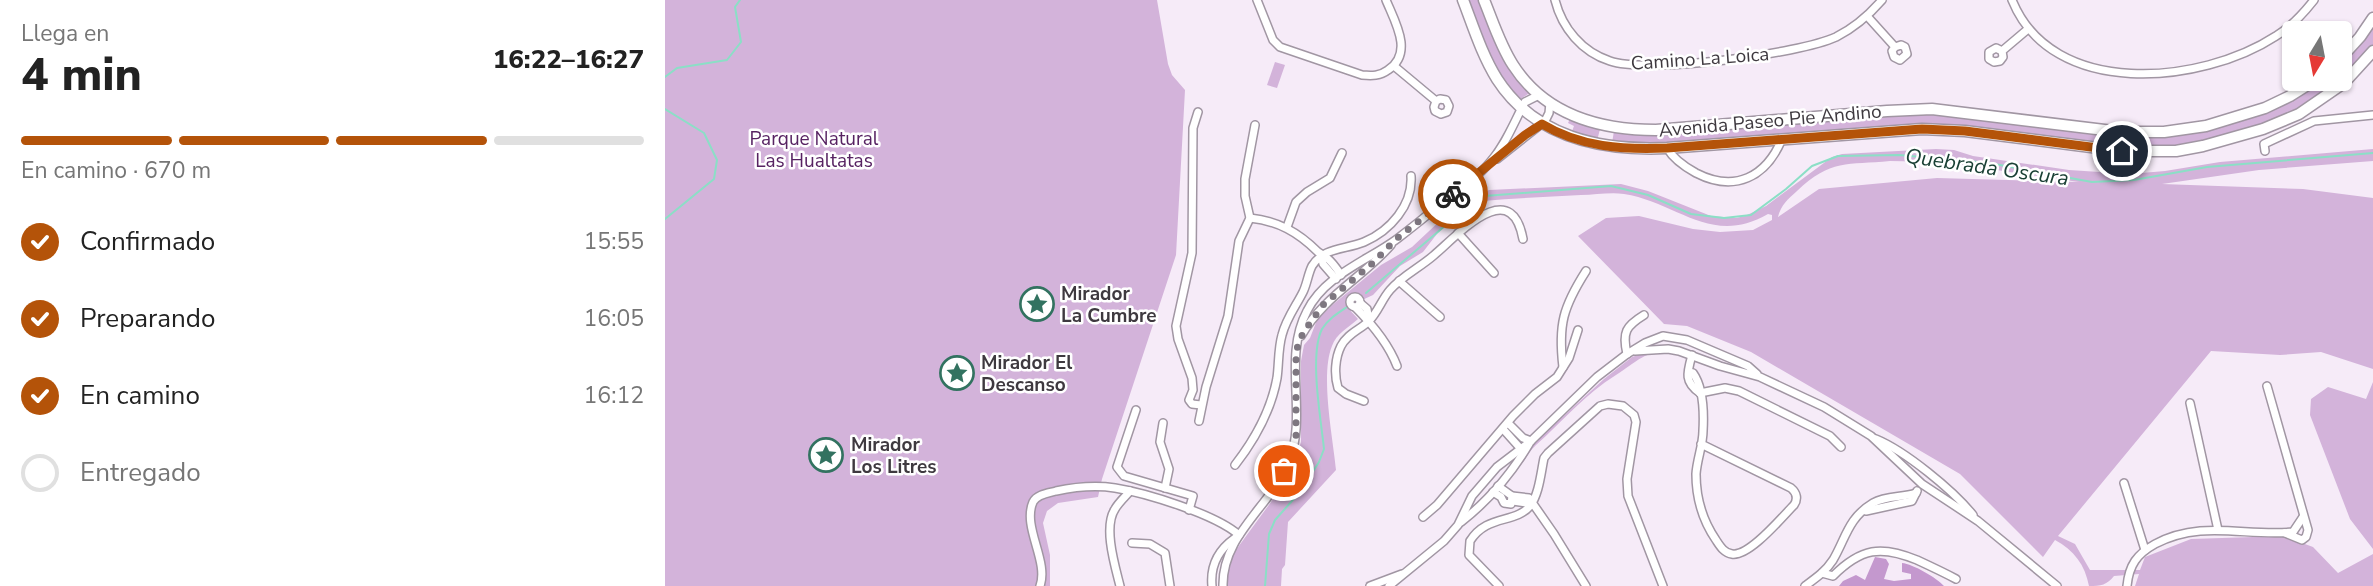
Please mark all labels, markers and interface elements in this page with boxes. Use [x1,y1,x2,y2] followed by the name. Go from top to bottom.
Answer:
[21,18,109,49] text: Llega en
[2282,21,2352,91] north arrow
[2282,21,2352,91] map controls
[1630,41,1770,77] street label: Camino La Loica
[493,42,644,77] text: 16:22–16:27
[21,43,142,106] text: 4 min
[1658,98,1883,144] street label: Avenida Paseo Pie Andino
[2092,121,2152,181] pin
[750,126,879,174] park label: Parque Natural Las Hualtatas
[2103,132,2141,170] icon: home
[1903,142,2071,192] water label: Quebrada Oscura
[21,155,211,186] text: En camino · 670 m
[1418,159,1488,229] courier
[1434,175,1472,213] icon: bike
[21,223,59,261] icon: check
[80,224,215,259] text: Confirmado
[584,226,644,257] text: 15:55
[1061,281,1157,329] place label: Mirador La Cumbre
[1018,285,1056,323] place icon: Mirador La Cumbre
[21,300,59,338] icon: check
[80,301,215,336] text: Preparando
[584,303,644,334] text: 16:05
[981,350,1072,398] place label: Mirador El Descanso
[938,354,976,392] place icon: Mirador El Descanso
[21,377,59,415] icon: check
[80,378,200,413] text: En camino
[584,380,644,411] text: 16:12
[851,432,937,480] place label: Mirador Los Litres
[807,436,845,474] place icon: Mirador Los Litres
[1254,441,1314,501] pin
[1265,452,1303,490] icon: bag
[80,455,201,490] text: Entregado

